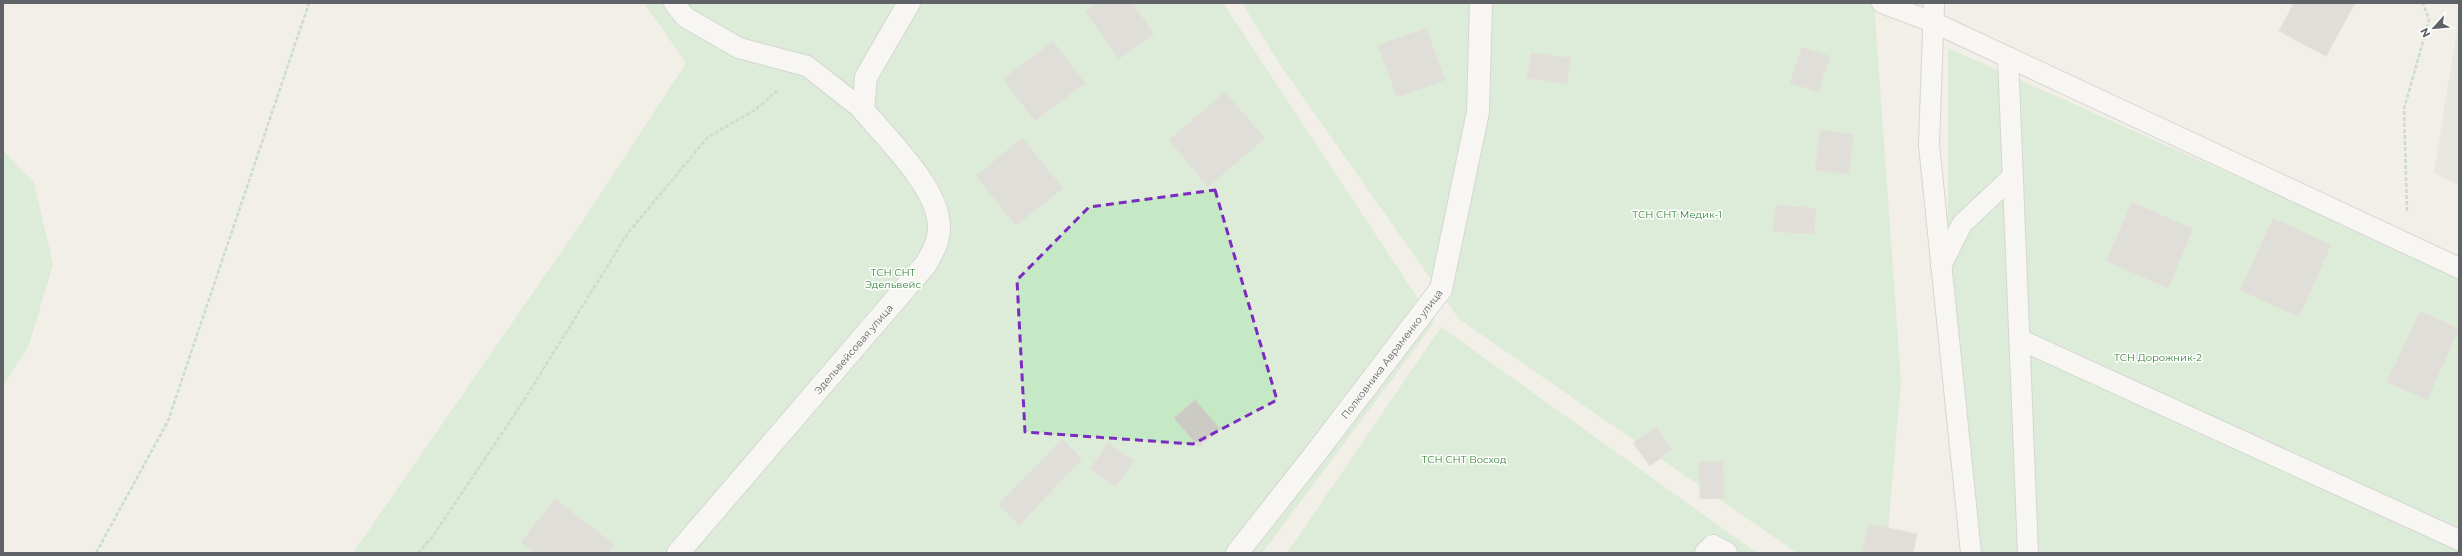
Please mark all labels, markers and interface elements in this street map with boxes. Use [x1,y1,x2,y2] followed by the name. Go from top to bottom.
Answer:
[2414,8,2454,48] north arrow
[2417,25,2433,40] text: N
[1632,208,1722,221] park label: ТСН СНТ Медик-1
[865,266,921,291] park label: ТСН СНТ Эдельвейс
[1338,287,1446,422] street label: Полковника Авраменко улица
[811,302,896,397] street label: Эдельвейсовая улица
[2114,351,2202,364] park label: ТСН Дорожник-2
[1422,453,1507,466] park label: ТСН СНТ Восход

